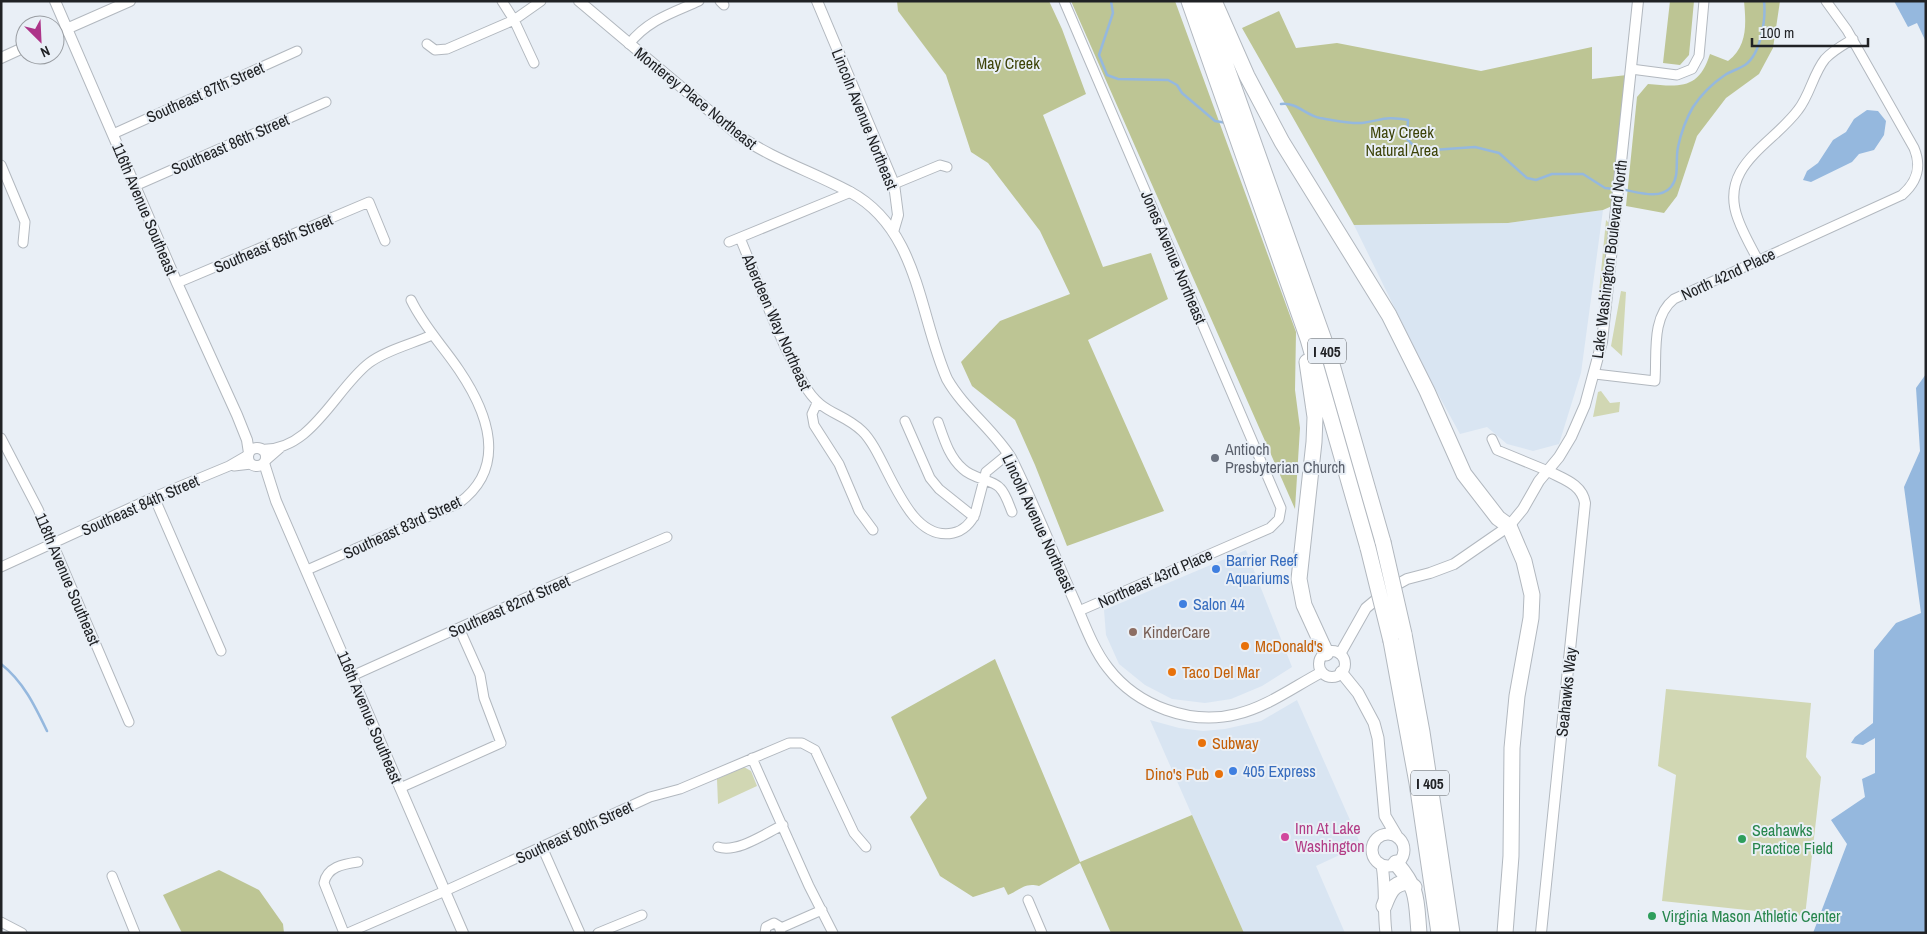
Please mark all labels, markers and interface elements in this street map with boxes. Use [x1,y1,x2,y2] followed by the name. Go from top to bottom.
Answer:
[15,15,65,65] north arrow
[1752,15,1868,47] scale bar
[1760,22,1794,43] text: 100 m
[38,42,53,62] text: N
[630,42,762,154] street label: Monterey Place Northeast
[827,45,903,193] street label: Lincoln Avenue Northeast
[976,52,1040,74] park label: May Creek
[143,56,268,128] street label: Southeast 87th Street
[168,108,293,180] street label: Southeast 86th Street
[1366,121,1439,161] park label: May Creek Natural Area
[107,139,183,279] street label: 116th Avenue Southeast
[1586,158,1632,360] street label: Lake Washington Boulevard North
[1136,187,1212,327] street label: Jones Avenue Northeast
[210,208,336,278] street label: Southeast 85th Street
[1677,243,1779,305] street label: North 42nd Place
[737,250,817,394] street label: Aberdeen Way Northeast
[1308,338,1346,364] road number: I 405
[1224,438,1345,478] place label: Antioch Presbyterian Church
[997,450,1081,596] street label: Lincoln Avenue Northeast
[1209,452,1221,464] marker: Antioch Presbyterian Church
[78,469,203,541] street label: Southeast 84th Street
[340,490,465,564] street label: Southeast 83rd Street
[30,509,106,649] street label: 118th Avenue Southeast
[1094,543,1216,613] street label: Northeast 43rd Place
[1225,549,1298,589] place label: Barrier Reef Aquariums
[1210,563,1222,575] marker: Barrier Reef Aquariums
[445,569,573,643] street label: Southeast 82nd Street
[1193,593,1245,615] place label: Salon 44
[1177,598,1189,610] marker: Salon 44
[1143,621,1210,643] place label: KinderCare
[1127,626,1139,638] marker: KinderCare
[1255,635,1323,657] place label: McDonald's
[1239,640,1251,652] marker: McDonald's
[1550,646,1582,738] street label: Seahawks Way
[332,647,408,787] street label: 116th Avenue Southeast
[1182,661,1260,683] place label: Taco Del Mar
[1166,666,1178,678] marker: Taco Del Mar
[1212,732,1259,754] place label: Subway
[1196,737,1208,749] marker: Subway
[1243,760,1316,782] place label: 405 Express
[1145,763,1209,785] place label: Dino's Pub
[1227,765,1239,777] marker: 405 Express
[1213,768,1225,780] marker: Dino's Pub
[1411,770,1449,796] road number: I 405
[512,795,636,869] street label: Southeast 80th Street
[1295,817,1365,857] place label: Inn At Lake Washington
[1752,819,1833,859] place label: Seahawks Practice Field
[1279,831,1291,843] marker: Inn At Lake Washington
[1736,833,1748,845] marker: Seahawks Practice Field
[1662,905,1841,927] place label: Virginia Mason Athletic Center
[1646,910,1658,922] marker: Virginia Mason Athletic Center

